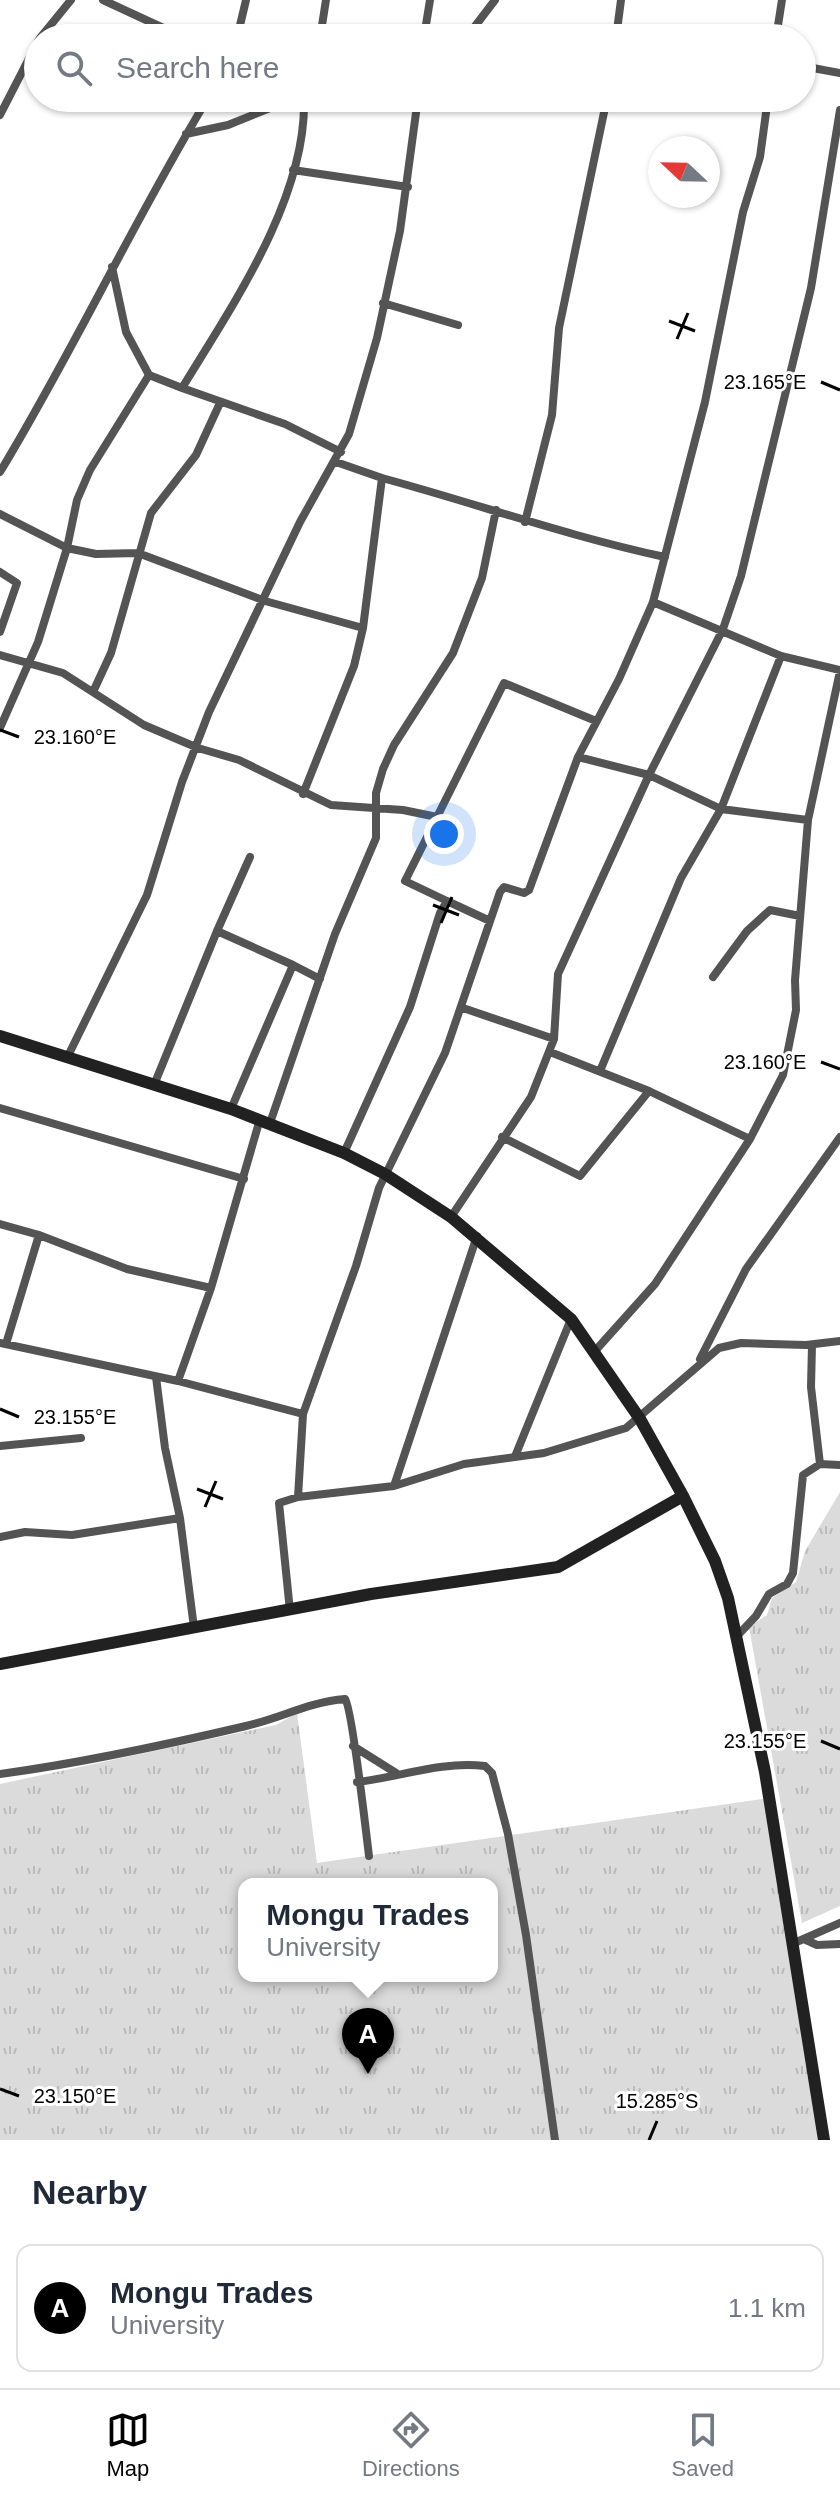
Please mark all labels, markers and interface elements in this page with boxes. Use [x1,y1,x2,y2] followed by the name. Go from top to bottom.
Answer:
[24,24,816,112] search box
[52,46,96,90] icon: search
[116,51,279,84] text: Search here
[648,136,720,208] north arrow
[724,371,806,393] text: 23.165°E
[34,726,116,748] text: 23.160°E
[424,814,464,854] your location
[724,1051,806,1073] text: 23.160°E
[34,1406,116,1428] text: 23.155°E
[724,1730,806,1752] text: 23.155°E
[238,1878,498,1982] popup
[266,1898,470,1931] text: Mongu Trades
[266,1932,380,1962] text: University
[342,2008,394,2074] pin: A
[34,2085,116,2107] text: 23.150°E
[616,2090,698,2112] text: 15.285°S
[32,2173,147,2211] text: Nearby
[110,2276,313,2309] text: Mongu Trades
[51,2293,69,2323] text: A
[728,2293,806,2323] text: 1.1 km
[110,2310,224,2340] text: University
[106,2408,150,2482] tab: Map
[362,2408,460,2482] tab: Directions
[672,2408,734,2482] tab: Saved

